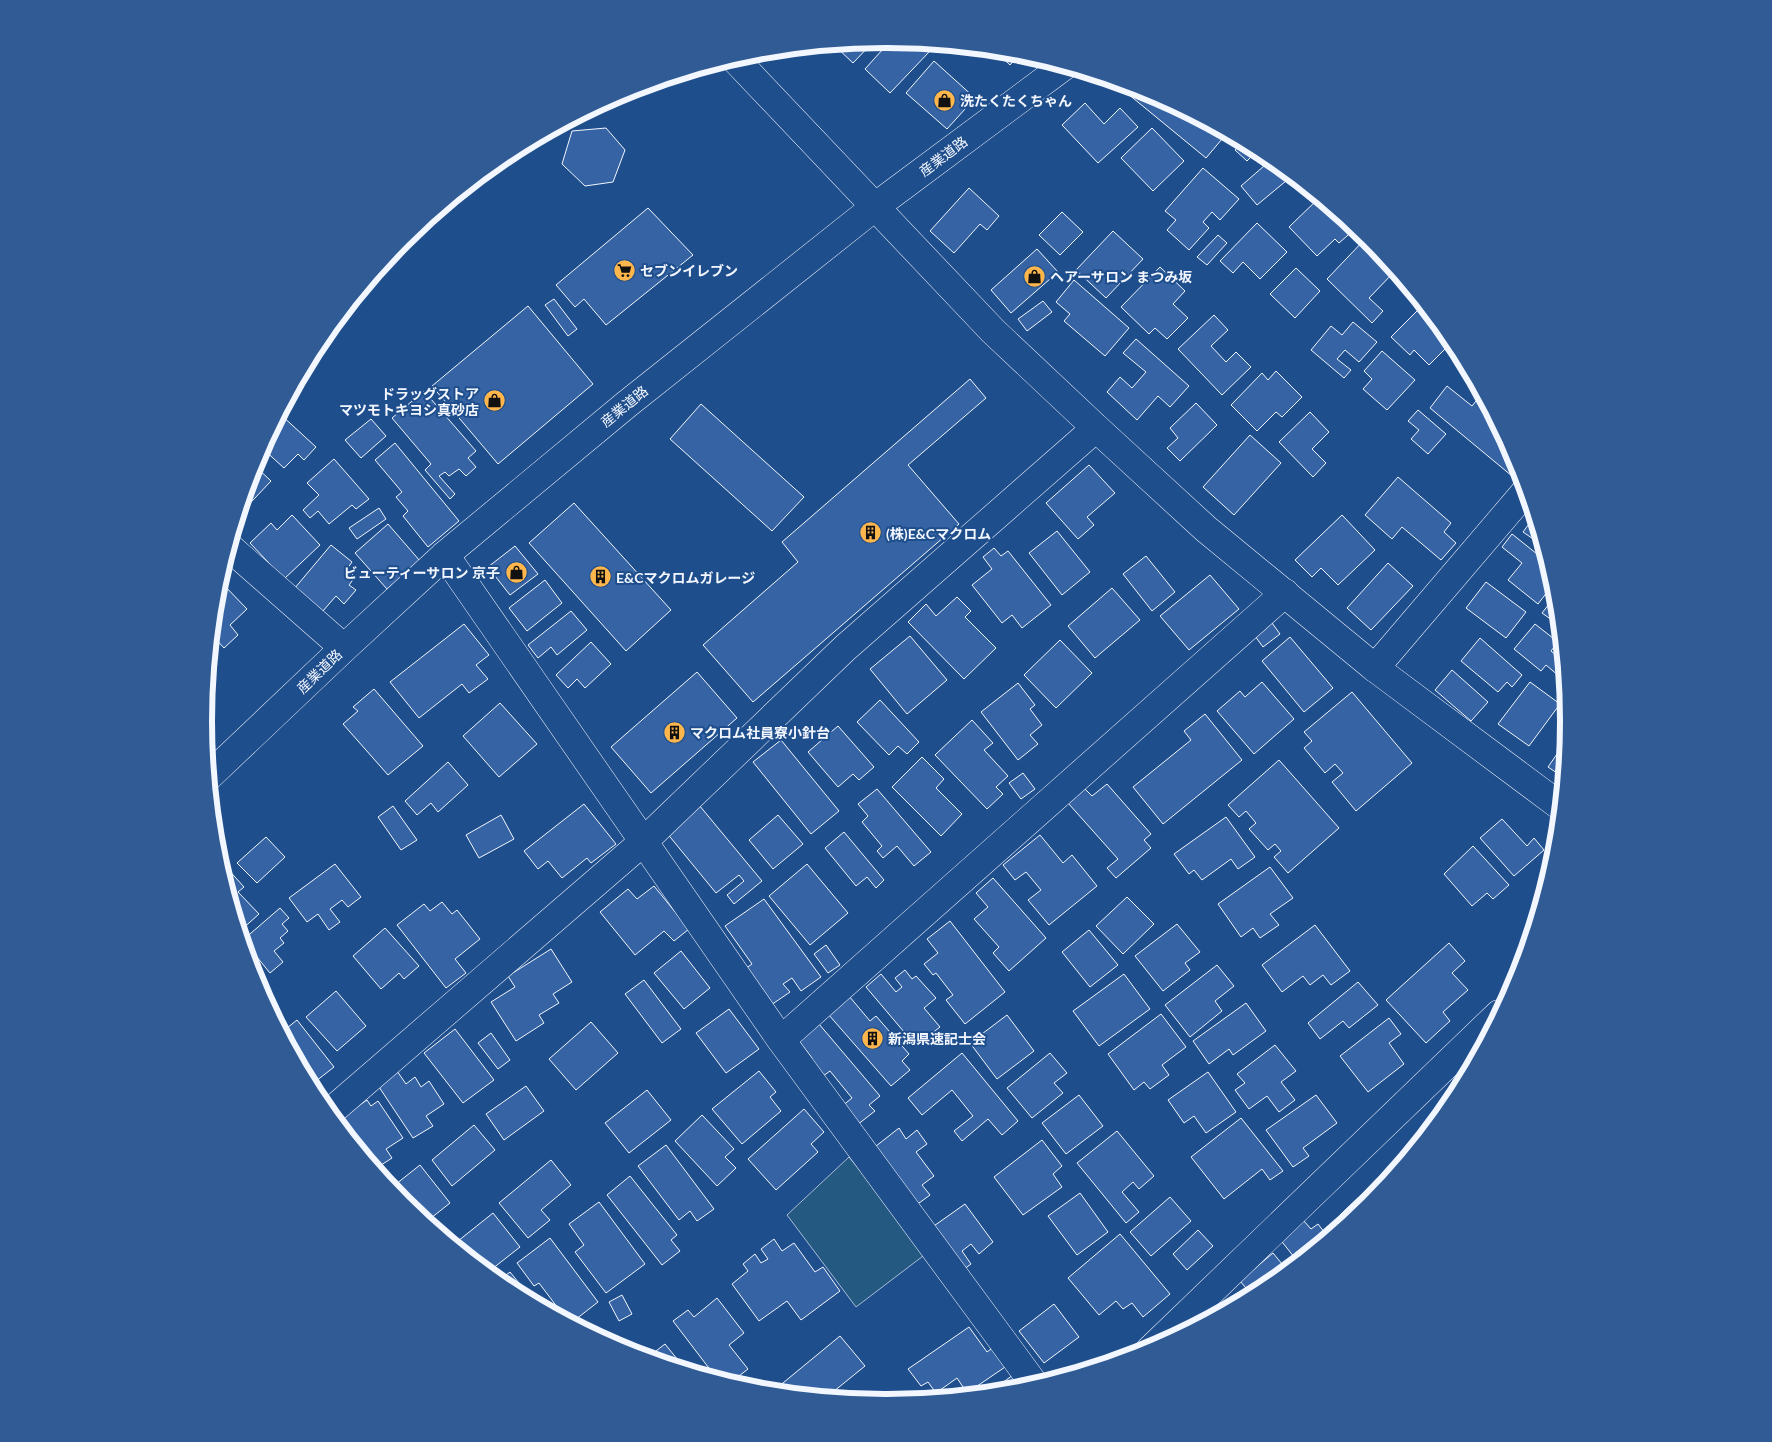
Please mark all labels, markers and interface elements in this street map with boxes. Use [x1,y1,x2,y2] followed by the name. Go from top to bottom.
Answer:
[932,88,956,112] shop icon: 洗たくたくちゃん
[960,92,1072,109] place label: 洗たくたくちゃん
[916,132,970,180] street label: 産業道路
[612,258,636,282] supermarket icon: セブンイレブン
[640,262,738,279] place label: セブンイレブン
[1022,264,1046,288] shop icon: ヘアーサロン まつみ坂
[1050,268,1192,285] place label: ヘアーサロン まつみ坂
[597,382,651,430] street label: 産業道路
[339,385,479,418] place label: ドラッグストア マツモトキヨシ真砂店
[483,389,507,413] shop icon: ドラッグストア マツモトキヨシ真砂店
[858,521,882,545] building icon: (株)E&Cマクロム
[886,525,991,542] place label: (株)E&Cマクロム
[504,560,528,584] shop icon: ビューティーサロン 京子
[344,564,500,581] place label: ビューティーサロン 京子
[588,565,612,589] building icon: E&Cマクロムガレージ
[616,569,755,586] place label: E&Cマクロムガレージ
[293,645,345,697] street label: 産業道路
[662,720,686,744] building icon: マクロム社員寮小針台
[690,724,830,741] place label: マクロム社員寮小針台
[860,1026,884,1050] building icon: 新潟県速記士会
[888,1030,986,1047] place label: 新潟県速記士会

